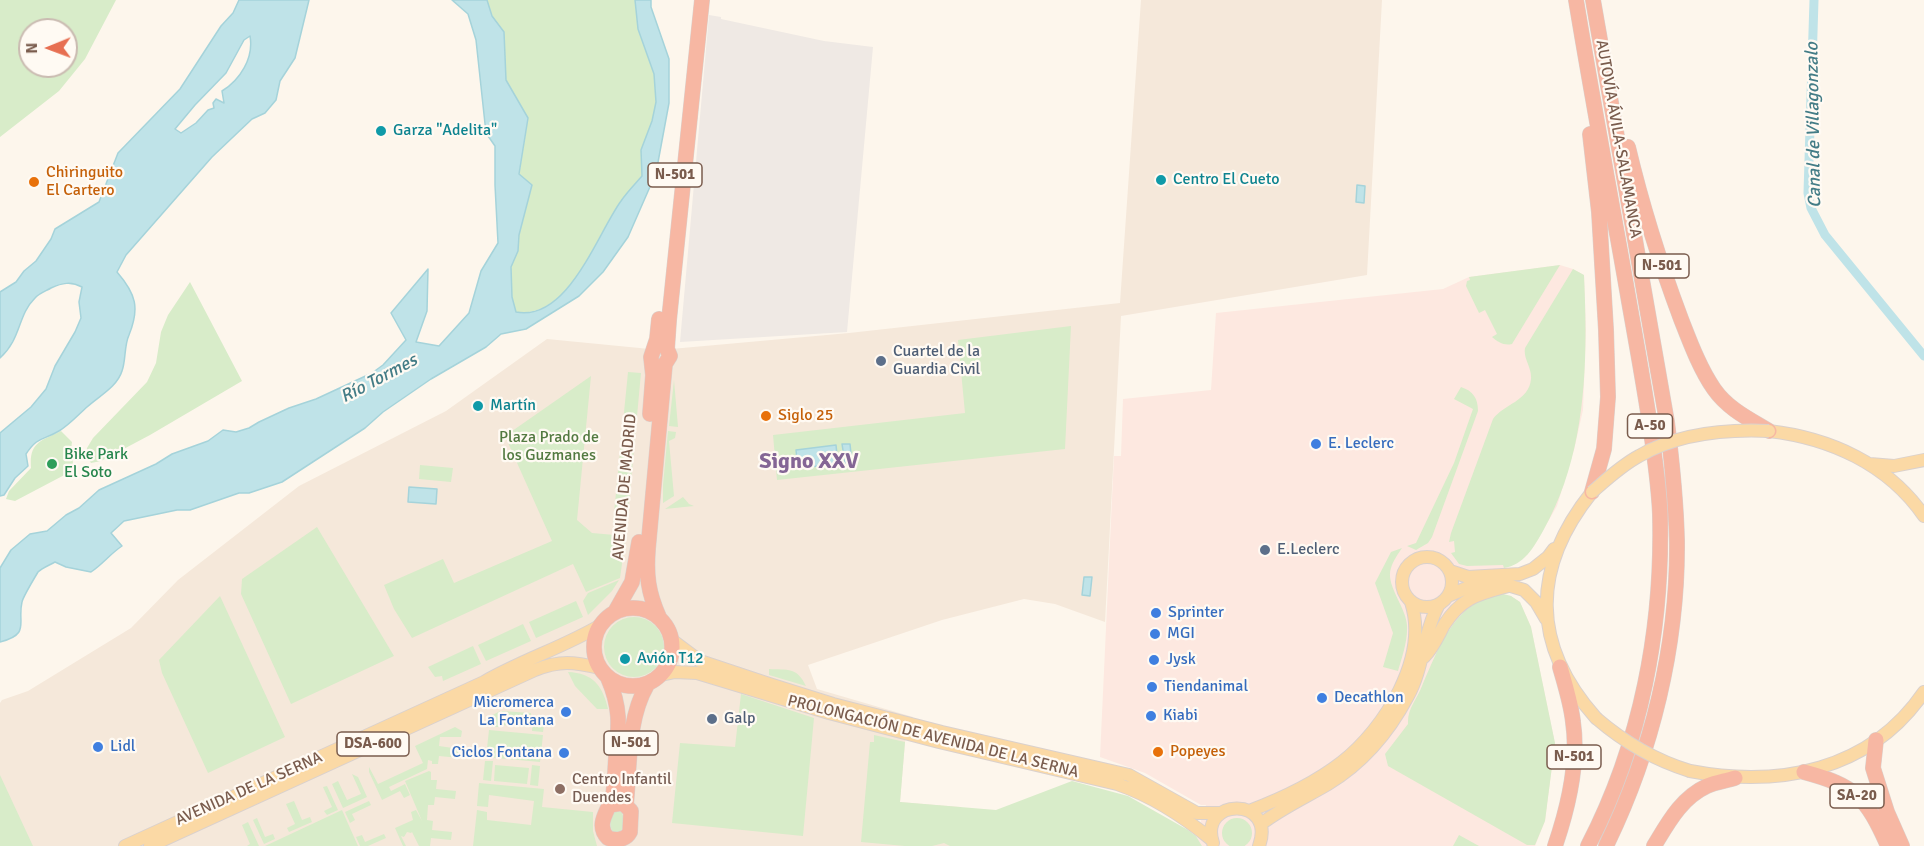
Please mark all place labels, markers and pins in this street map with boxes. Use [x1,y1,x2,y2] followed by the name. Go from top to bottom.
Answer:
[393,121,497,141] place label: Garza "Adelita"
[374,124,388,138] marker: Garza "Adelita"
[46,163,123,201] place label: Chiringuito El Cartero
[1173,170,1280,190] place label: Centro El Cueto
[1154,173,1168,187] marker: Centro El Cueto
[27,175,41,189] marker: Chiringuito El Cartero
[893,342,980,380] place label: Cuartel de la Guardia Civil
[874,354,888,368] marker: Cuartel de la Guardia Civil
[490,396,536,416] place label: Martín
[471,399,485,413] marker: Martín
[778,406,833,426] place label: Siglo 25
[759,409,773,423] marker: Siglo 25
[1328,434,1394,454] place label: E. Leclerc
[1309,437,1323,451] marker: E. Leclerc
[64,445,128,483] place label: Bike Park El Soto
[45,457,59,471] marker: Bike Park El Soto
[1277,540,1339,560] place label: E.Leclerc
[1258,543,1272,557] marker: E.Leclerc
[1168,603,1224,623] place label: Sprinter
[1149,606,1163,620] marker: Sprinter
[1167,624,1195,644] place label: MGI
[1148,627,1162,641] marker: MGI
[637,649,704,669] place label: Avión T12
[1166,650,1196,670] place label: Jysk
[618,652,632,666] marker: Avión T12
[1147,653,1161,667] marker: Jysk
[1164,677,1248,697] place label: Tiendanimal
[1145,680,1159,694] marker: Tiendanimal
[1334,688,1404,708] place label: Decathlon
[1315,691,1329,705] marker: Decathlon
[473,693,554,731] place label: Micromerca La Fontana
[559,705,573,719] marker: Micromerca La Fontana
[1163,706,1198,726] place label: Kiabi
[724,709,756,729] place label: Galp
[1144,709,1158,723] marker: Kiabi
[705,712,719,726] marker: Galp
[110,737,136,757] place label: Lidl
[91,740,105,754] marker: Lidl
[1170,742,1226,762] place label: Popeyes
[452,743,552,763] place label: Ciclos Fontana
[1151,745,1165,759] marker: Popeyes
[557,746,571,760] marker: Ciclos Fontana
[572,770,672,808] place label: Centro Infantil Duendes
[553,782,567,796] marker: Centro Infantil Duendes

